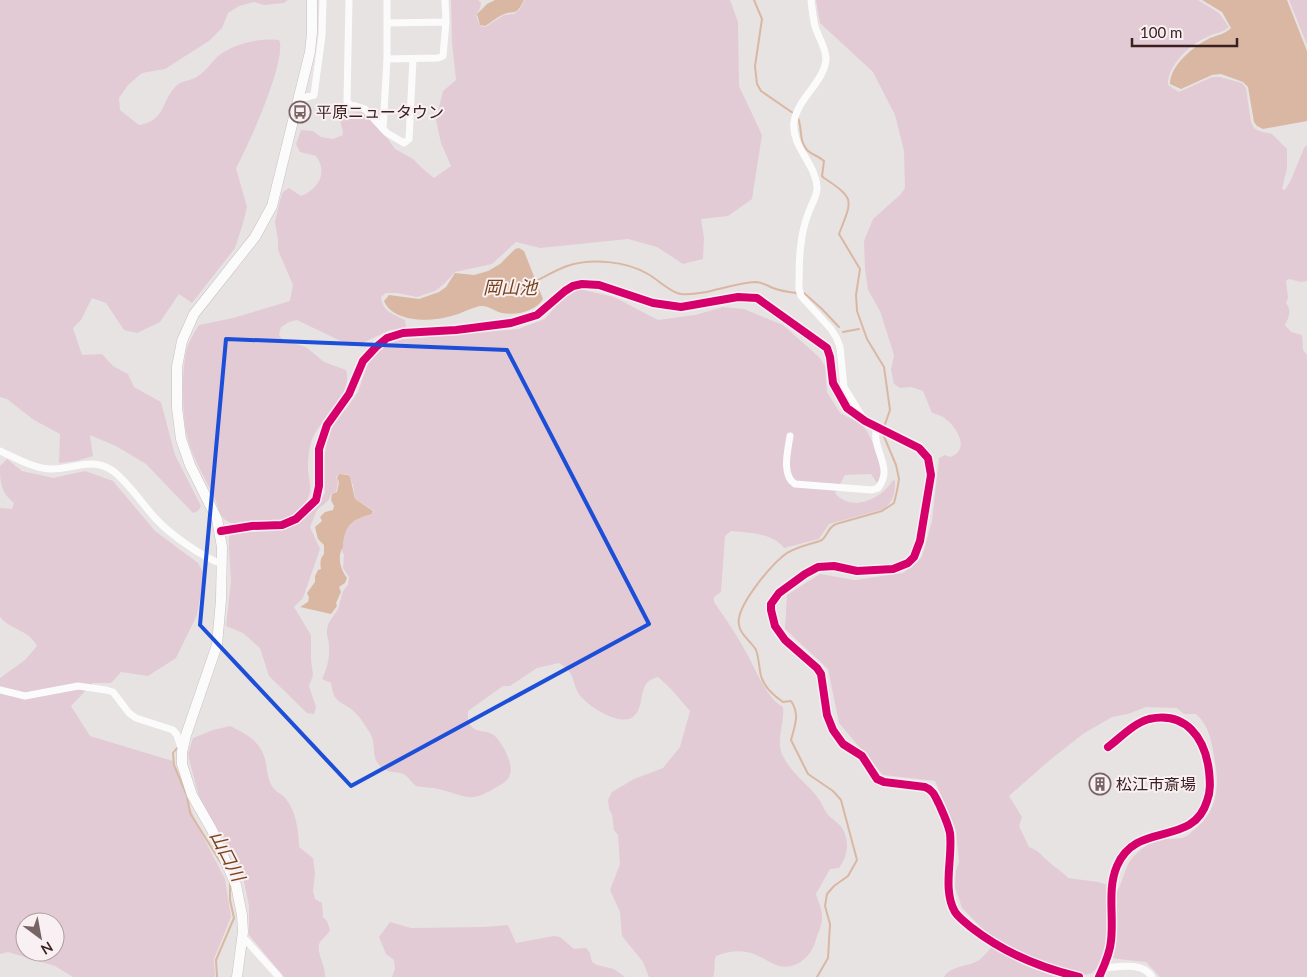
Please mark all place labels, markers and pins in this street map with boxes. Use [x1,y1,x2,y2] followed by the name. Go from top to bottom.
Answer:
[288,100,312,124] bus stop icon: 平原ニュータウン
[316,102,444,121] place label: 平原ニュータウン
[1088,772,1112,796] building icon: 松江市斎場
[1116,774,1196,793] place label: 松江市斎場

